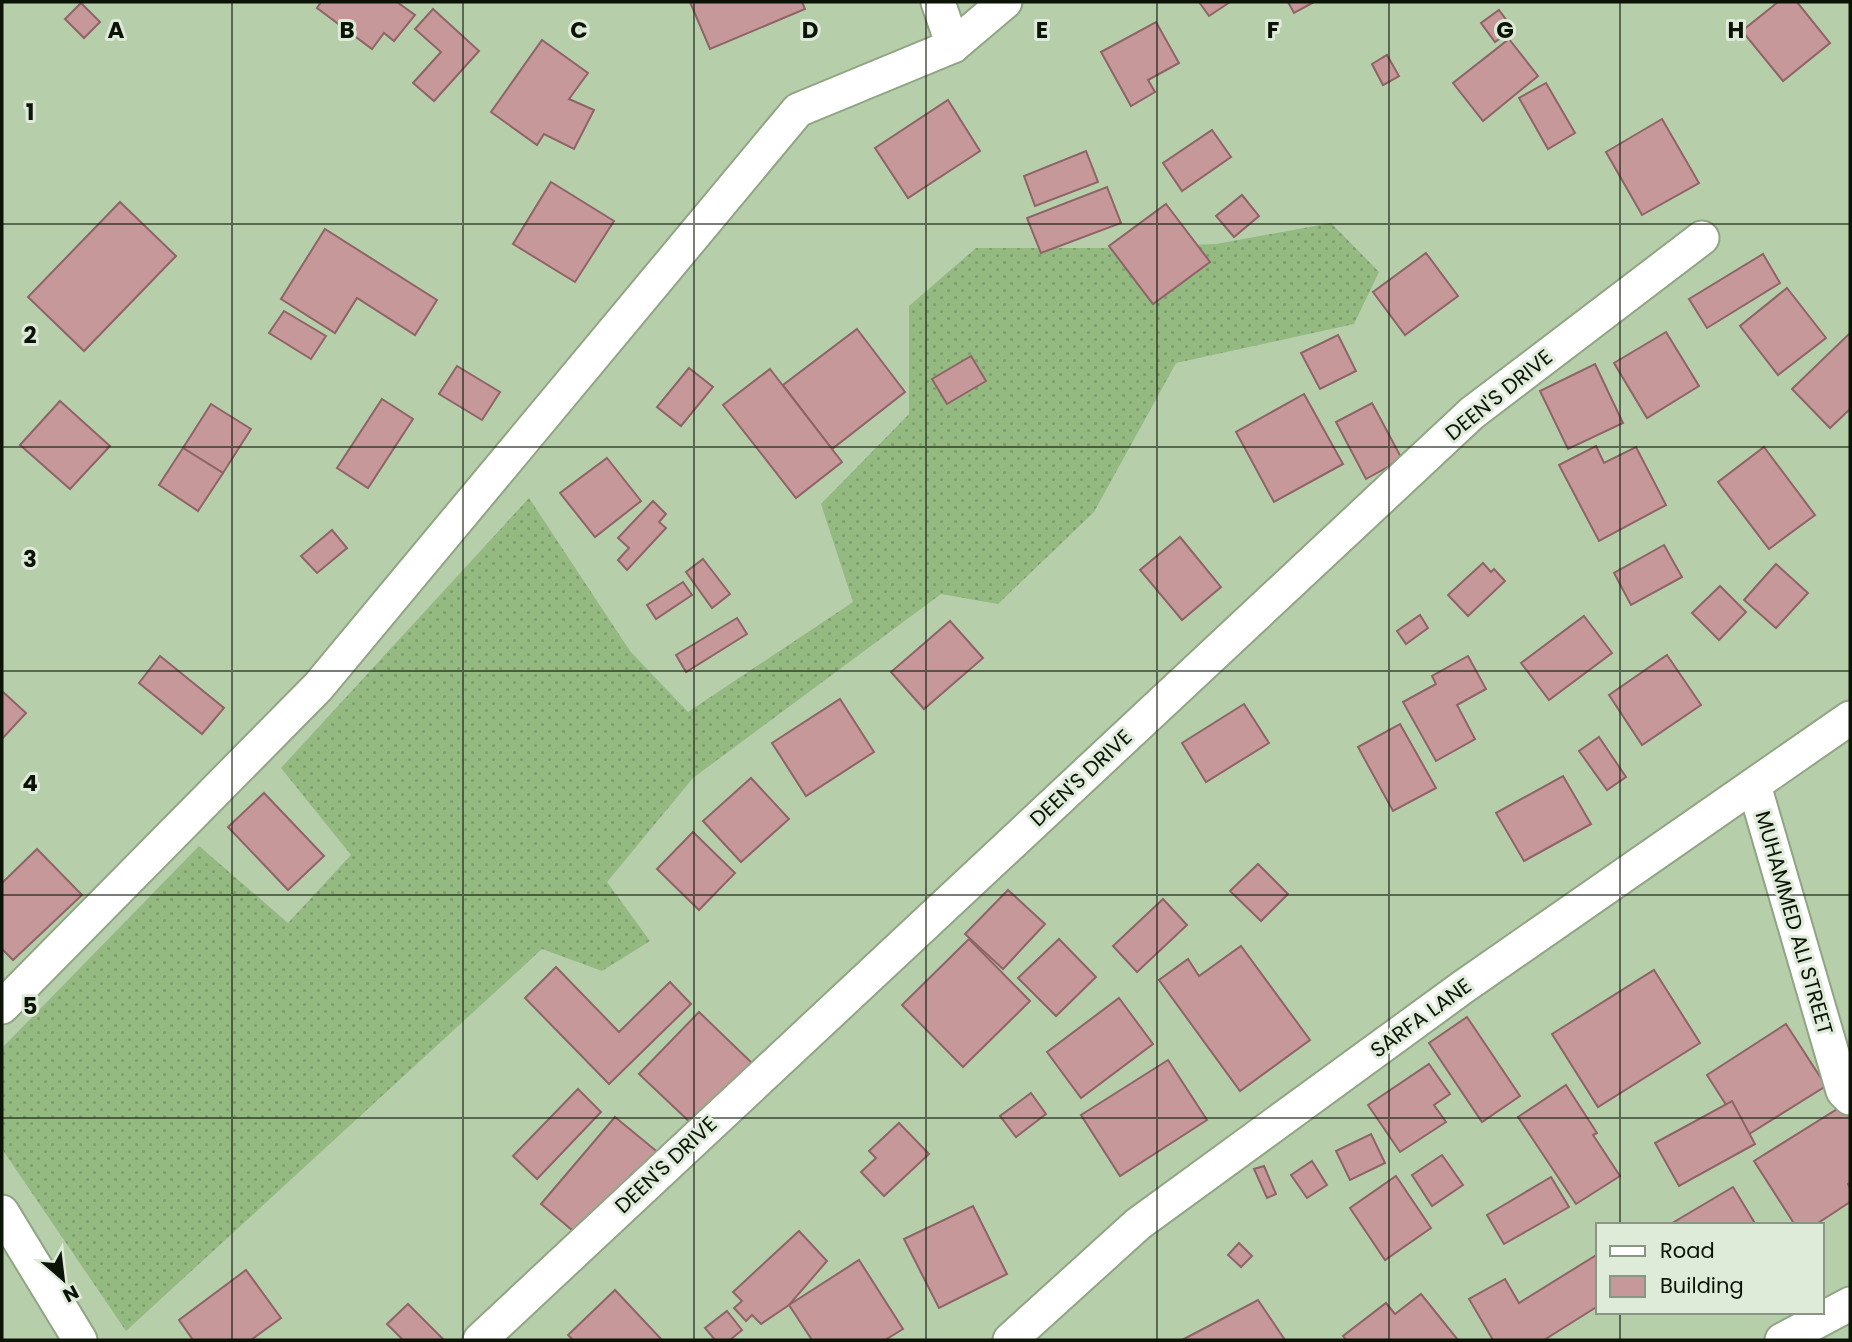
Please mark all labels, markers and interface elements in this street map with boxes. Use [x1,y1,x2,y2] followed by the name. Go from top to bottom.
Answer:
[108,14,125,46] text: A
[339,14,355,46] text: B
[570,14,588,46] text: C
[802,14,818,46] text: D
[1036,14,1048,46] text: E
[1267,14,1279,46] text: F
[1496,14,1514,46] text: G
[1728,14,1744,46] text: H
[26,96,34,128] text: 1
[23,319,37,351] text: 2
[1439,342,1558,447] street label: DEEN'S DRIVE
[23,543,37,575] text: 3
[1023,723,1138,833] street label: DEEN'S DRIVE
[22,767,38,799] text: 4
[1749,808,1840,1038] street label: MUHAMMED ALI STREET
[1364,971,1477,1064] street label: SARFA LANE
[23,990,37,1022] text: 5
[608,1110,723,1220] street label: DEEN'S DRIVE
[1596,1223,1824,1314] legend
[1660,1236,1715,1265] text: Road
[28,1244,98,1314] north arrow
[1660,1271,1744,1300] text: Building
[58,1278,83,1309] text: N

